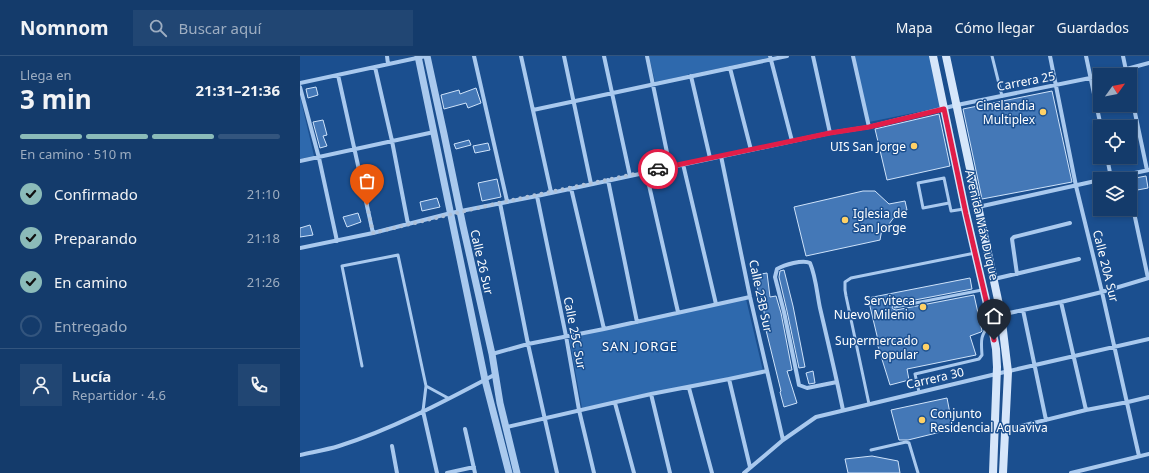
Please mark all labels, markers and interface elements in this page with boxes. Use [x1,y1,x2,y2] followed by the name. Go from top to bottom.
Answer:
[133,10,413,46] search box
[20,15,109,41] text: Nomnom
[147,17,169,39] icon: search
[179,18,261,38] text: Buscar aquí
[896,18,933,37] text: Mapa
[955,18,1035,37] text: Cómo llegar
[1057,18,1129,37] text: Guardados
[20,66,72,84] text: Llega en
[995,67,1057,95] street label: Carrera 25
[1093,68,1137,112] north arrow
[1093,68,1137,216] map controls
[195,80,280,100] text: 21:31–21:36
[20,81,92,117] text: 3 min
[976,97,1036,128] place label: Cinelandia Multiplex
[1038,107,1048,117] marker: Cinelandia Multiplex
[1093,120,1137,164] button: locate
[830,138,906,155] place label: UIS San Jorge
[909,141,919,151] marker: UIS San Jorge
[20,145,132,163] text: En camino · 510 m
[638,149,678,189] courier
[647,158,669,180] icon: car
[350,164,384,205] pin
[961,168,1003,282] street label: Avenida Máx Duque
[356,170,378,192] icon: bag
[1093,172,1137,216] button: layers
[20,183,42,205] icon: check
[54,184,138,204] text: Confirmado
[247,185,280,203] text: 21:10
[853,205,907,236] place label: Iglesia de San Jorge
[840,215,850,225] marker: Iglesia de San Jorge
[20,227,42,249] icon: check
[54,228,137,248] text: Preparando
[466,228,498,296] street label: Calle 26 Sur
[1089,228,1123,304] street label: Calle 20A Sur
[247,229,280,247] text: 21:18
[745,258,777,334] street label: Calle 23B Sur
[20,271,42,293] icon: check
[54,272,127,292] text: En camino
[247,273,280,291] text: 21:26
[834,292,915,323] place label: Serviteca Nuevo Milenio
[560,295,590,371] street label: Calle 25C Sur
[977,299,1011,340] pin
[918,302,928,312] marker: Serviteca Nuevo Milenio
[983,305,1005,327] icon: home
[54,316,127,336] text: Entregado
[835,332,918,363] place label: Supermercado Popular
[602,337,678,355] district label: SAN JORGE
[921,342,931,352] marker: Supermercado Popular
[904,363,966,393] street label: Carrera 30
[20,364,62,406] button: person
[238,364,280,406] button: phone
[72,366,111,386] text: Lucía
[72,386,166,404] text: Repartidor · 4.6
[930,405,1048,436] place label: Conjunto Residencial Aquaviva
[917,415,927,425] marker: Conjunto Residencial Aquaviva

